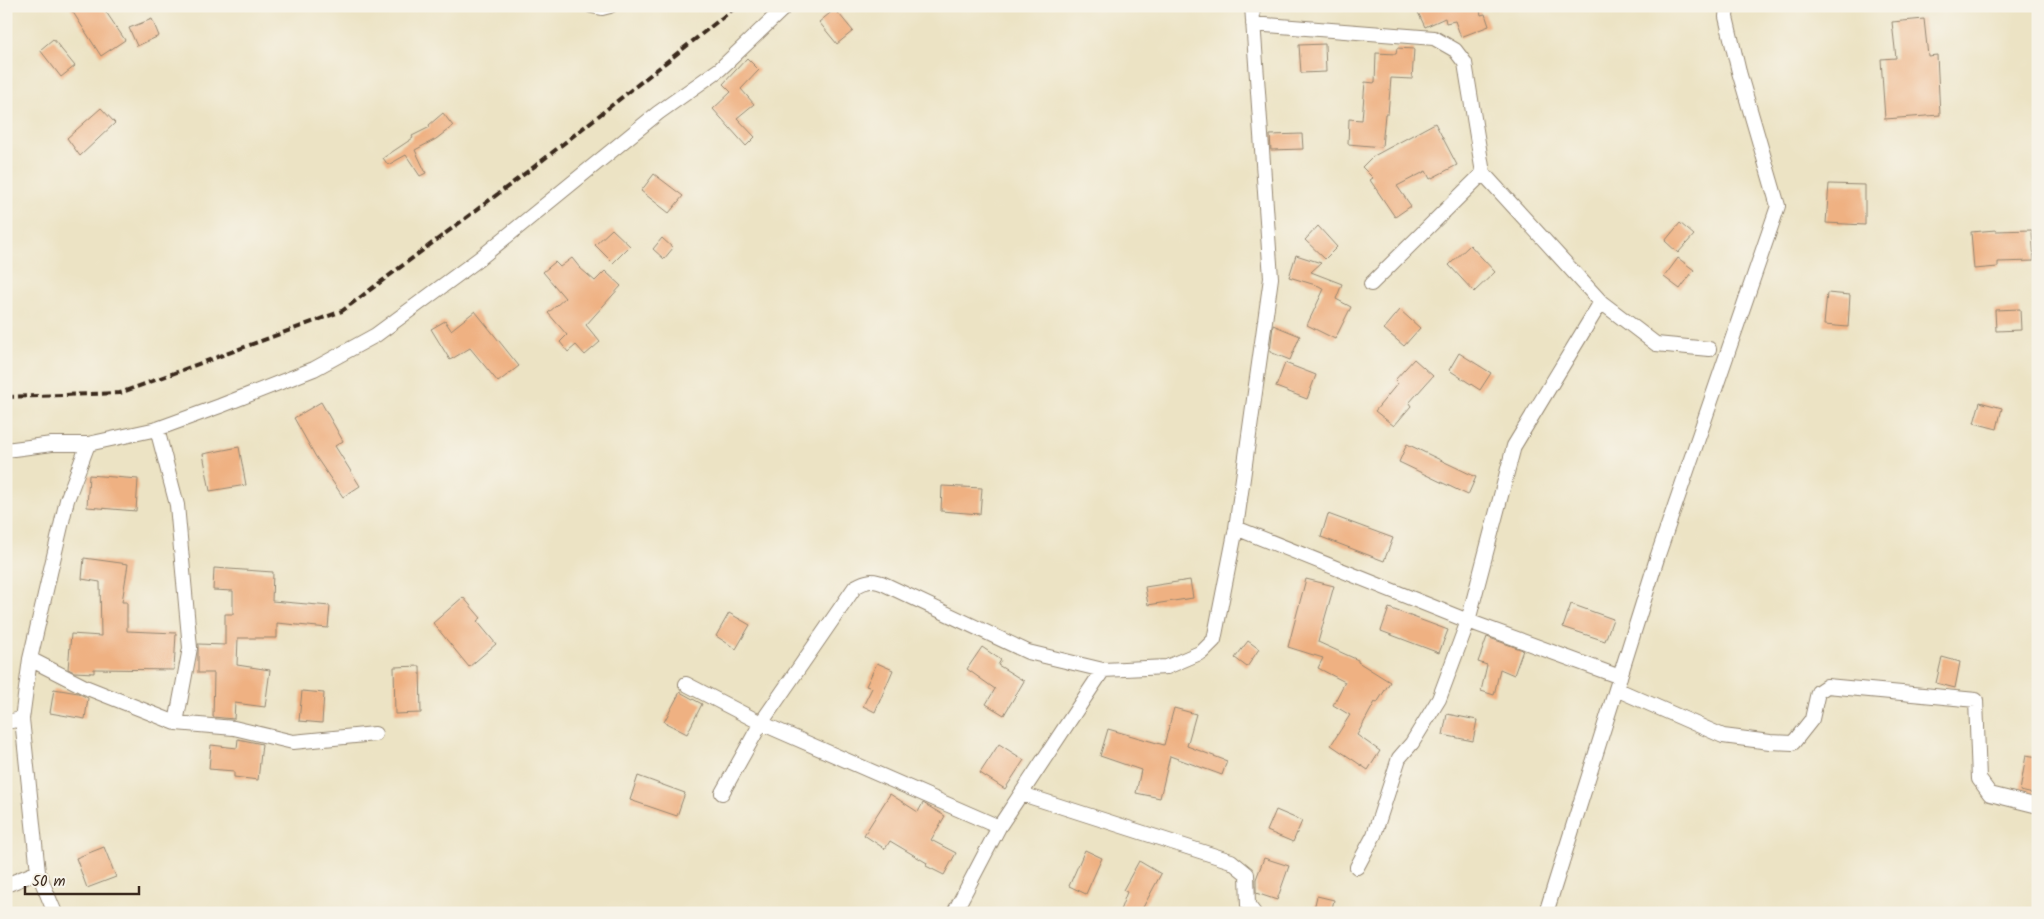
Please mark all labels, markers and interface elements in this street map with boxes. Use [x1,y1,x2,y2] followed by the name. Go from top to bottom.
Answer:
[25,864,139,896] scale bar
[32,870,66,894] text: 50 m

